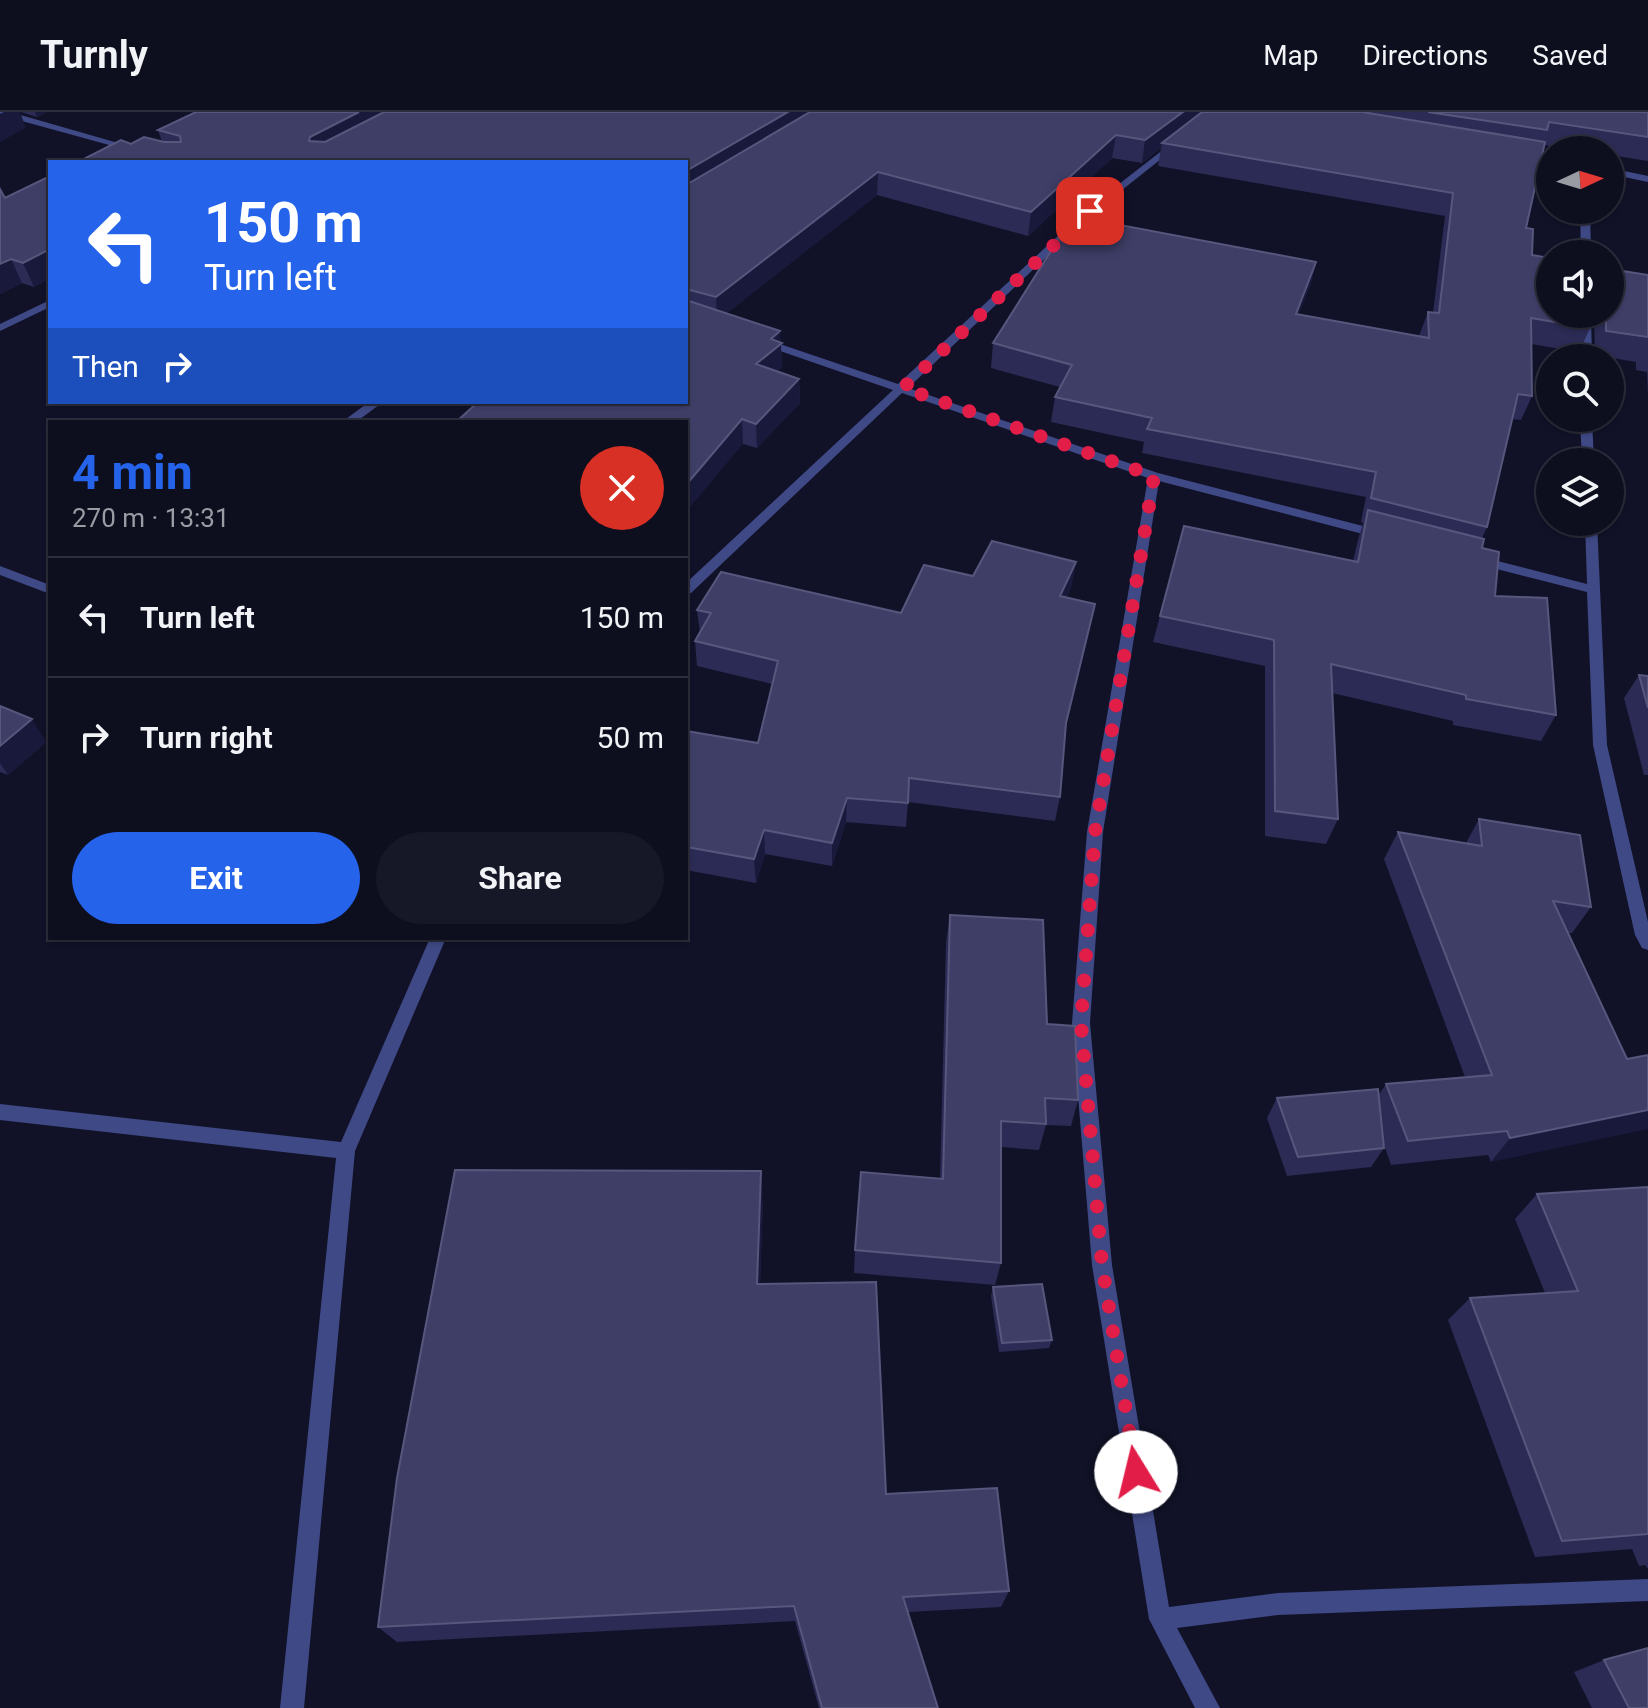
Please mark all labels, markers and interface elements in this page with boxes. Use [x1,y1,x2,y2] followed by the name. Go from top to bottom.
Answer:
[40,33,148,77] text: Turnly
[1263,39,1319,72] text: Map
[1363,39,1488,72] text: Directions
[1532,39,1608,72] text: Saved
[1536,136,1624,224] north arrow
[1536,136,1624,536] map controls
[1056,177,1124,245] pin
[1068,189,1112,233] icon: arrive
[204,190,363,256] text: 150 m
[72,192,176,296] icon: left
[1536,240,1624,328] button: sound
[204,257,337,299] text: Turn left
[155,344,199,388] icon: right
[1536,344,1624,432] button: search
[72,349,139,384] text: Then
[72,444,193,501] text: 4 min
[580,446,664,530] button: close
[1536,448,1624,536] button: layers
[72,503,230,533] text: 270 m · 13:31
[72,595,116,639] icon: left
[140,600,255,635] text: Turn left
[580,600,664,635] text: 150 m
[72,715,116,759] icon: right
[140,720,273,755] text: Turn right
[597,720,664,755] text: 50 m
[72,832,360,924] button: Exit
[376,832,664,924] button: Share
[1094,1430,1178,1514] position arrow

